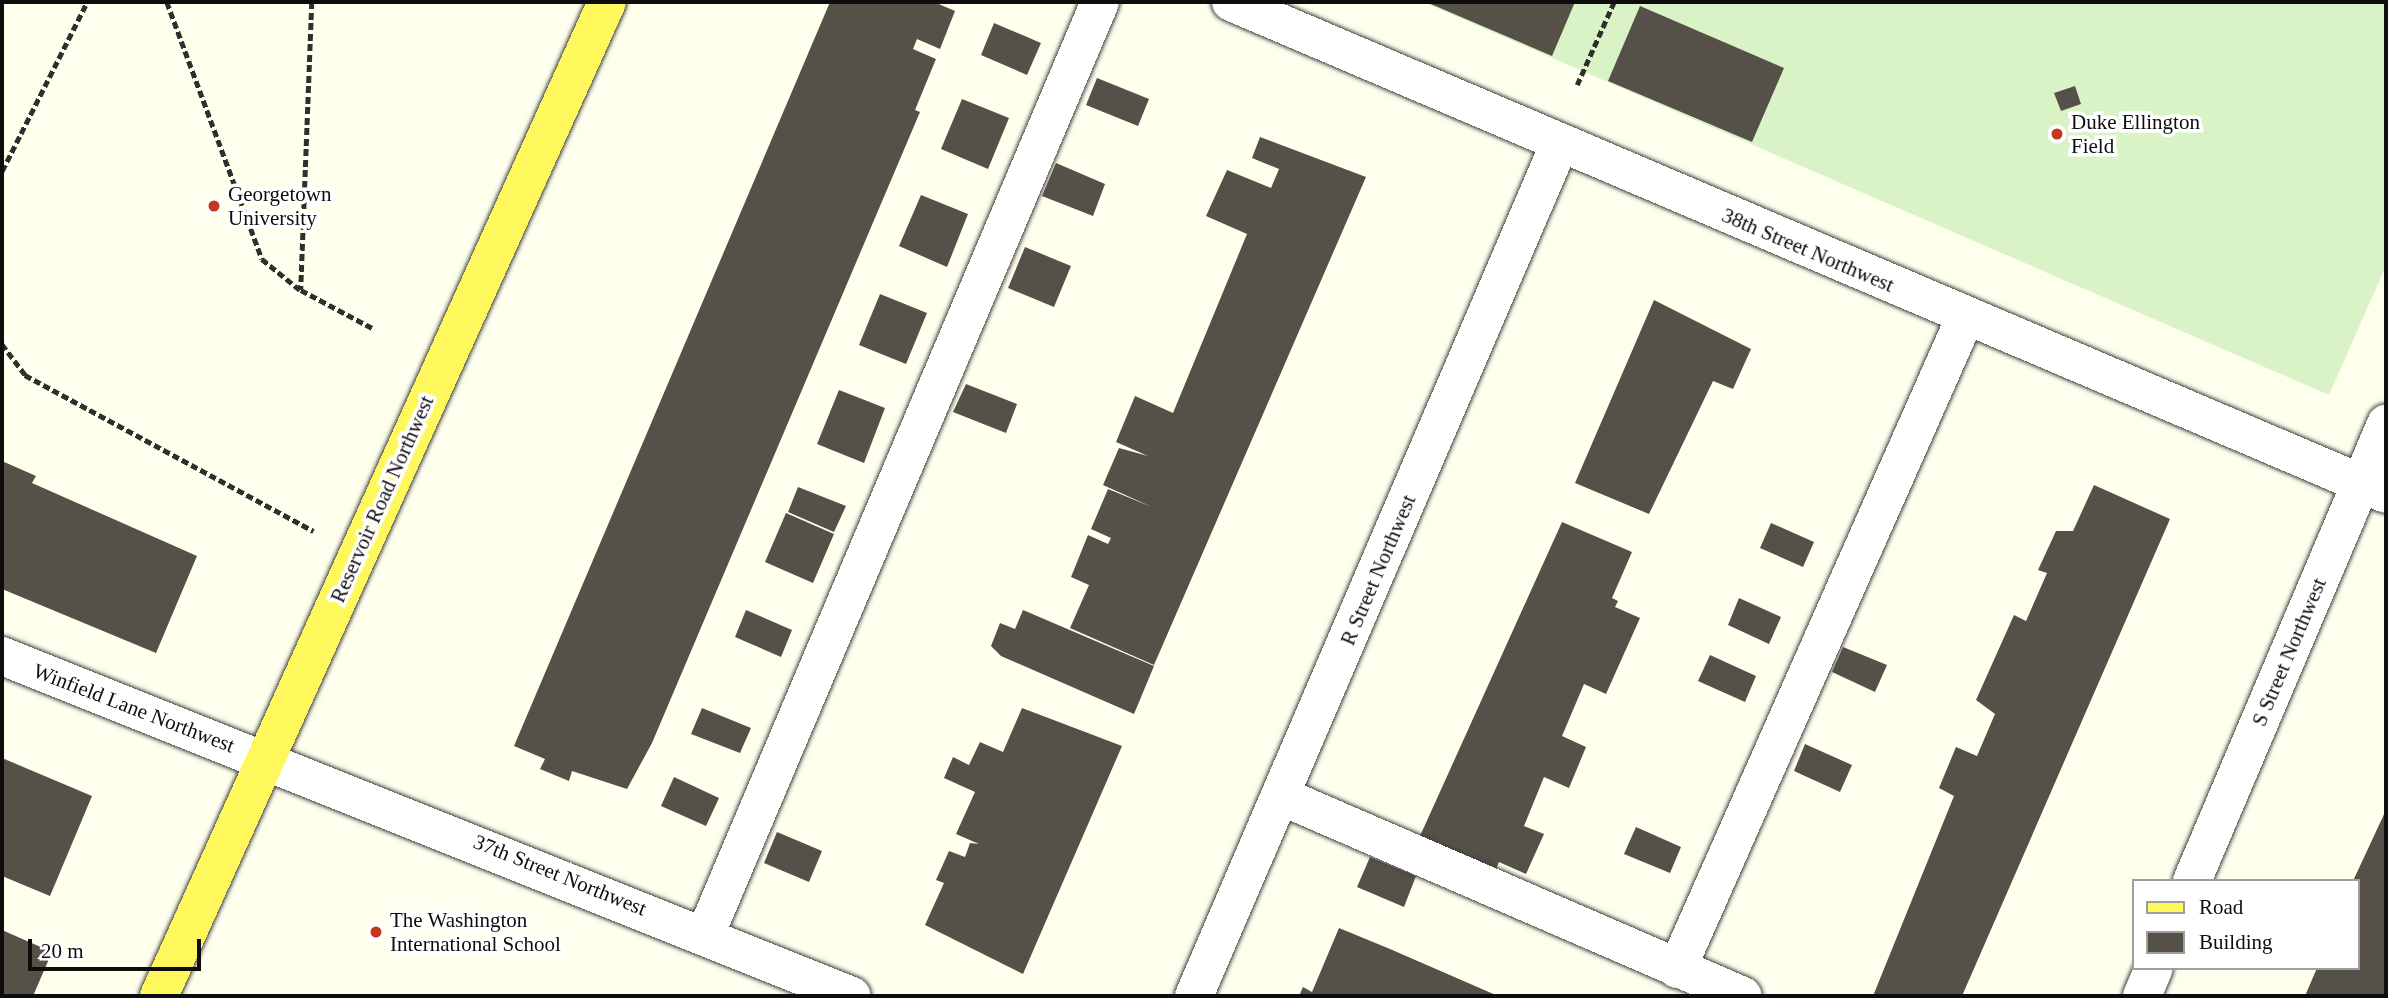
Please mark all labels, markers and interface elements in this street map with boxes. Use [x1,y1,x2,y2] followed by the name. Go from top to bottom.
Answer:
[2071,109,2200,159] place label: Duke Ellington Field
[2049,126,2065,142] marker: Duke Ellington Field
[228,181,331,231] place label: Georgetown University
[206,198,222,214] marker: Georgetown University
[1718,202,1898,298] street label: 38th Street Northwest
[325,392,439,606] street label: Reservoir Road Northwest
[1335,491,1421,649] street label: R Street Northwest
[2246,574,2332,730] street label: S Street Northwest
[30,658,238,758] street label: Winfield Lane Northwest
[470,829,650,921] street label: 37th Street Northwest
[2132,879,2360,970] legend
[2199,895,2243,919] text: Road
[390,907,561,957] place label: The Washington International School
[368,924,384,940] marker: The Washington International School
[32,925,205,969] scale bar
[2199,930,2273,954] text: Building
[41,939,84,963] text: 20 m

